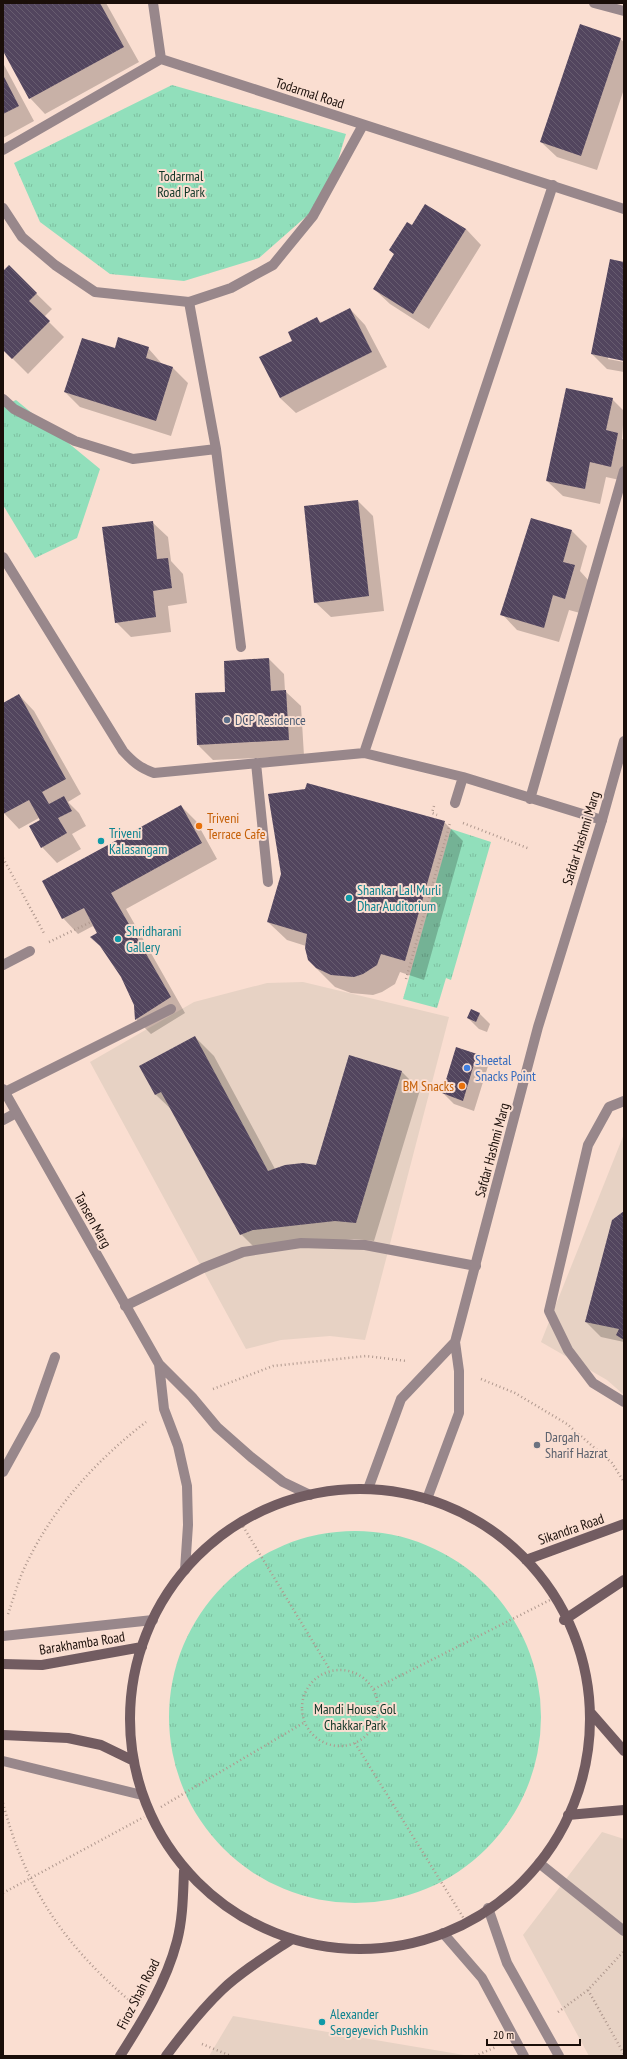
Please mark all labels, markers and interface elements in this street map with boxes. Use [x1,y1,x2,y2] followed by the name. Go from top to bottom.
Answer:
[273,73,347,113] street label: Todarmal Road
[157,167,205,201] park label: Todarmal Road Park
[235,711,306,729] place label: DCP Residence
[222,715,232,725] marker: DCP Residence
[558,789,604,887] street label: Safdar Hashmi Marg
[207,809,266,843] place label: Triveni Terrace Cafe
[194,821,204,831] marker: Triveni Terrace Cafe
[109,824,167,858] place label: Triveni Kalasangam
[96,836,106,846] marker: Triveni Kalasangam
[357,881,441,915] place label: Shankar Lal Murli Dhar Auditorium
[344,893,354,903] marker: Shankar Lal Murli Dhar Auditorium
[126,922,181,956] place label: Shridharani Gallery
[113,934,123,944] marker: Shridharani Gallery
[475,1051,536,1085] place label: Sheetal Snacks Point
[462,1063,472,1073] marker: Sheetal Snacks Point
[403,1077,454,1095] place label: BM Snacks
[457,1081,467,1091] marker: BM Snacks
[471,1101,513,1199] street label: Safdar Hashmi Marg
[70,1189,116,1251] street label: Tansen Marg
[545,1428,608,1462] place label: Dargah Sharif Hazrat
[532,1440,542,1450] marker: Dargah Sharif Hazrat
[536,1509,606,1549] street label: Sikandra Road
[38,1627,126,1659] street label: Barakhamba Road
[314,1700,397,1734] park label: Mandi House Gol Chakkar Park
[113,1956,163,2032] street label: Firoz Shah Road
[330,2005,428,2039] place label: Alexander Sergeyevich Pushkin
[317,2017,327,2027] marker: Alexander Sergeyevich Pushkin
[487,2021,580,2047] scale bar
[493,2027,514,2042] text: 20 m

